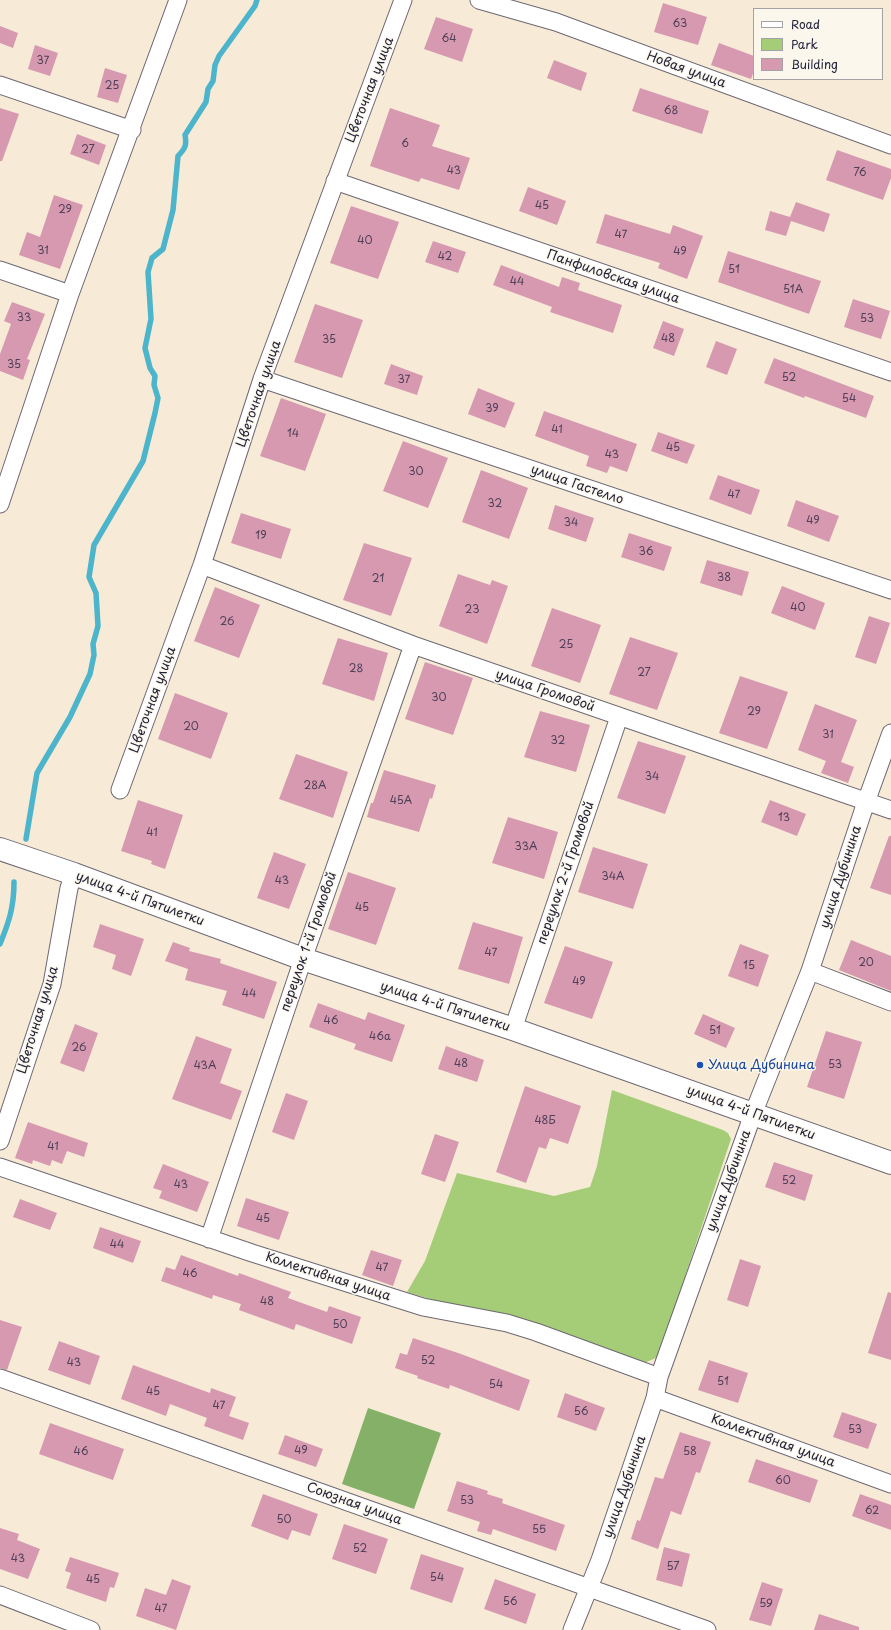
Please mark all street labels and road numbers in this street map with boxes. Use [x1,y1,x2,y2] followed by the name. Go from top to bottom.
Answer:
[343,35,397,145] street label: Цветочная улица
[644,48,728,92] street label: Новая улица
[545,247,681,307] street label: Панфиловская улица
[233,339,285,449] street label: Цветочная улица
[529,462,625,508] street label: улица Гастелло
[127,645,179,755] street label: Цветочная улица
[493,667,597,715] street label: улица Громовой
[534,800,598,946] street label: переулок 2-й Громовой
[817,824,865,930] street label: улица Дубинина
[74,868,206,930] street label: улица 4-й Пятилетки
[278,870,340,1014] street label: переулок 1-й Громовой
[14,964,62,1076] street label: Цветочная улица
[378,979,512,1035] street label: улица 4-й Пятилетки
[685,1082,817,1144] street label: улица 4-й Пятилетки
[703,1128,755,1234] street label: улица Дубинина
[263,1249,393,1305] street label: Коллективная улица
[709,1411,837,1471] street label: Коллективная улица
[600,1434,650,1540] street label: улица Дубинина
[304,1480,404,1528] street label: Союзная улица

